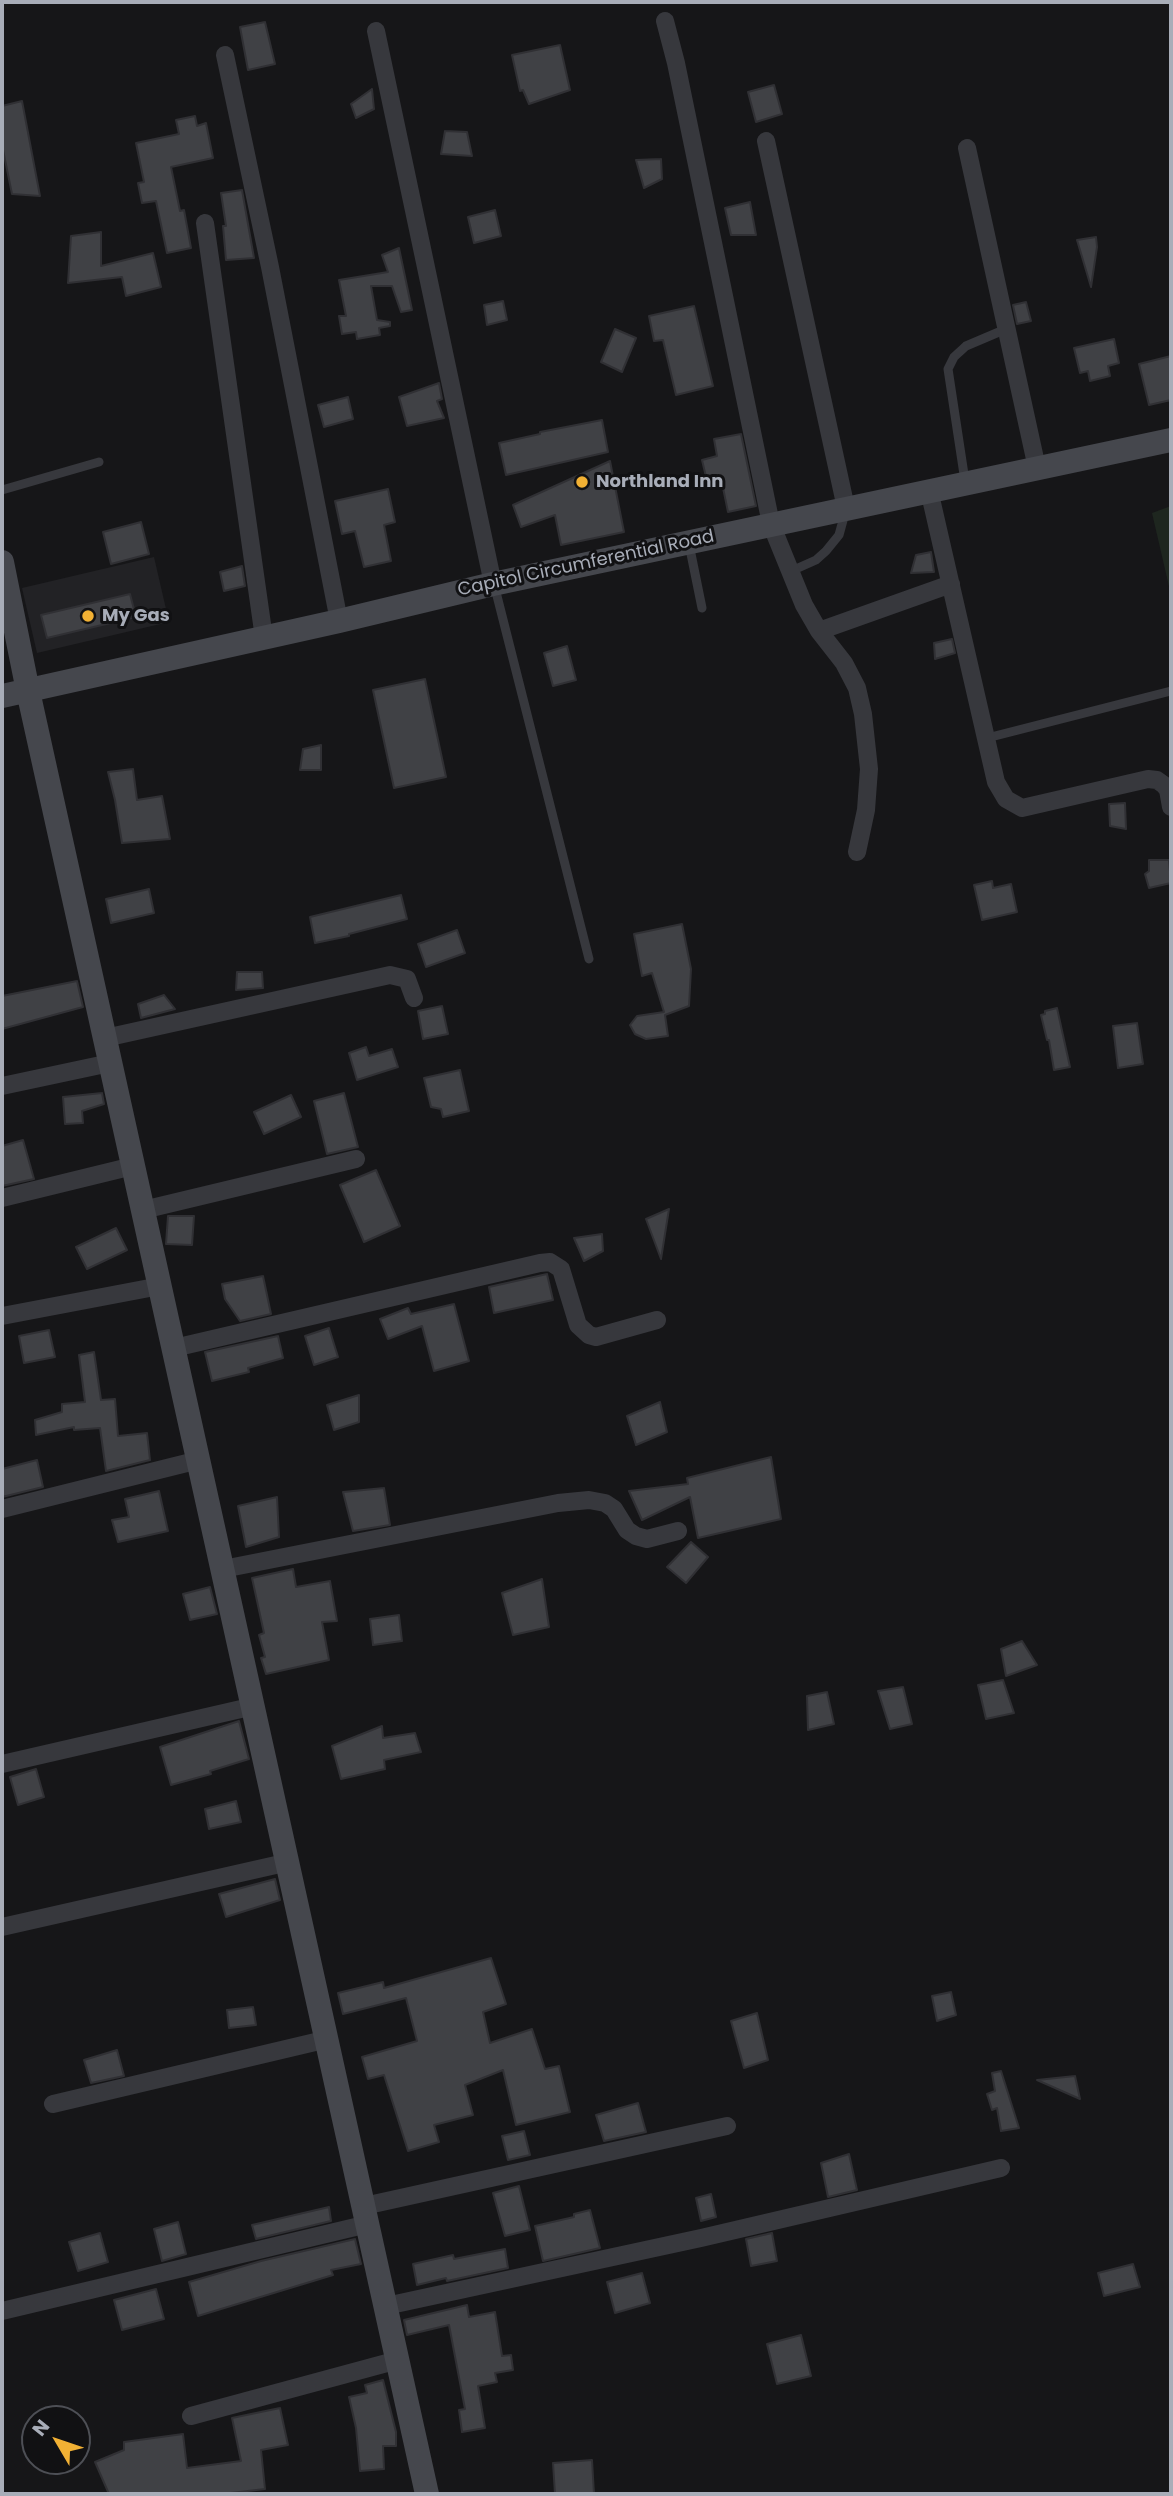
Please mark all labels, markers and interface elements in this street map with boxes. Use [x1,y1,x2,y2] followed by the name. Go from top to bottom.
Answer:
[596,471,723,493] place label: Northland Inn
[574,474,590,490] marker: Northland Inn
[456,526,716,602] street label: Capitol Circumferential Road
[102,605,170,627] place label: My Gas
[80,608,96,624] marker: My Gas
[21,2405,91,2475] north arrow
[26,2414,56,2442] text: N

